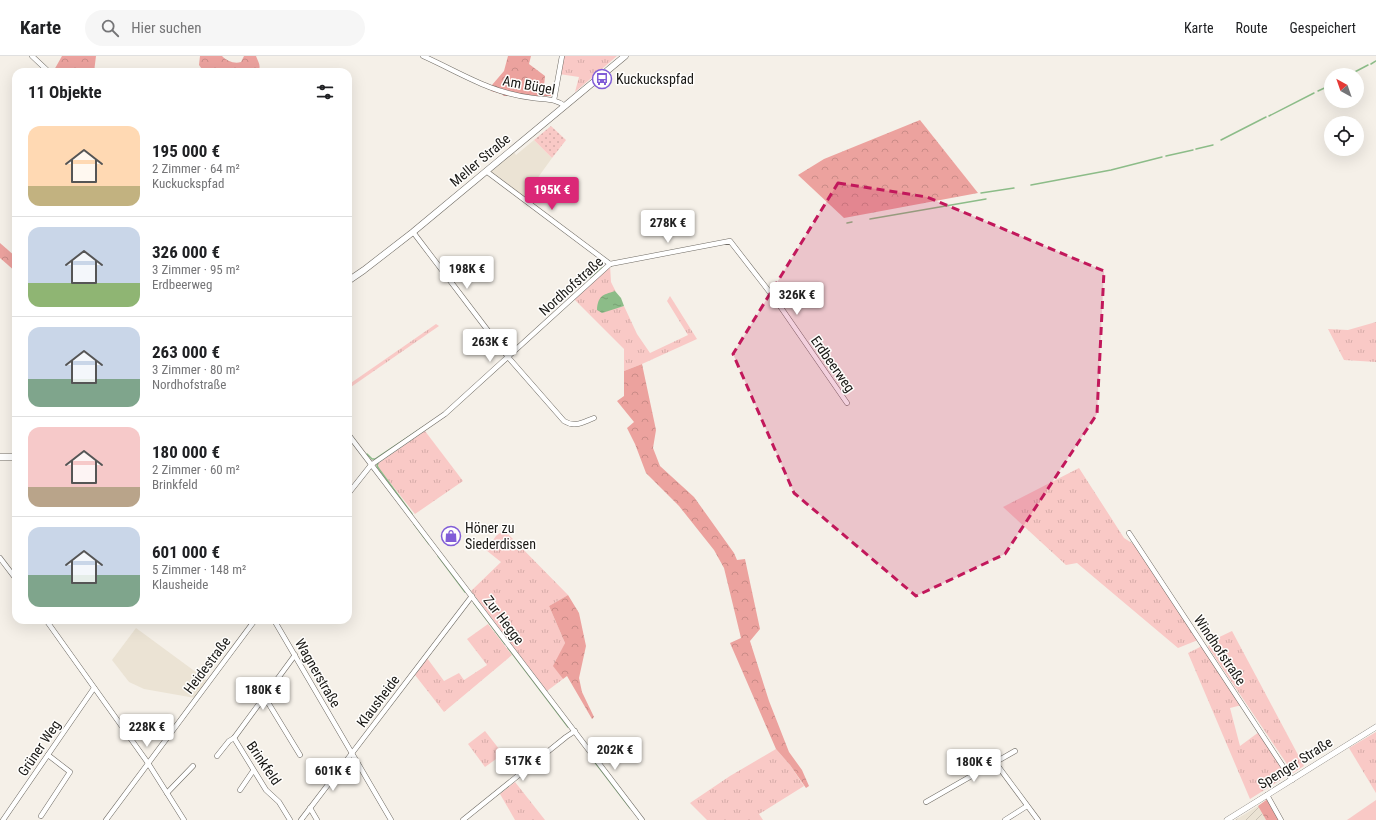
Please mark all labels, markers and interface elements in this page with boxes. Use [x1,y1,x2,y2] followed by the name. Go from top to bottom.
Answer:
[85,10,365,46] search box
[20,16,61,39] text: Karte
[99,17,121,39] icon: search
[131,19,202,37] text: Hier suchen
[1184,20,1214,36] text: Karte
[1236,20,1268,36] text: Route
[1290,20,1356,36] text: Gespeichert
[591,68,613,90] bus stop icon: Kuckuckspfad
[1324,68,1364,108] north arrow
[1324,68,1364,156] map controls
[616,71,694,87] place label: Kuckuckspfad
[502,73,556,97] street label: Am Bügel
[314,81,336,103] icon: filters
[28,82,102,102] text: 11 Objekte
[1324,116,1364,156] button: locate
[447,130,514,190] street label: Meller Straße
[152,141,220,161] text: 195 000 €
[60,142,108,190] icon: home
[152,161,240,176] text: 2 Zimmer · 64 m²
[152,176,224,191] text: Kuckuckspfad
[519,177,585,211] pin: 195K €
[534,182,570,197] text: 195K €
[635,210,701,244] pin: 278K €
[650,215,686,230] text: 278K €
[152,242,220,262] text: 326 000 €
[60,243,108,291] icon: home
[536,253,606,319] street label: Nordhofstraße
[434,256,500,290] pin: 198K €
[449,261,485,276] text: 198K €
[152,262,240,277] text: 3 Zimmer · 95 m²
[152,277,212,292] text: Erdbeerweg
[764,282,830,316] pin: 326K €
[779,287,815,302] text: 326K €
[457,329,523,363] pin: 263K €
[808,333,858,395] street label: Erdbeerweg
[472,334,508,349] text: 263K €
[152,342,220,362] text: 263 000 €
[60,343,108,391] icon: home
[152,362,240,377] text: 3 Zimmer · 80 m²
[152,377,226,392] text: Nordhofstraße
[152,442,220,462] text: 180 000 €
[60,443,108,491] icon: home
[152,462,240,477] text: 2 Zimmer · 60 m²
[152,477,198,492] text: Brinkfeld
[465,520,536,552] place label: Höner zu Siederdissen
[440,525,462,547] shop icon: Höner zu Siederdissen
[152,542,220,562] text: 601 000 €
[60,543,108,591] icon: home
[152,562,246,577] text: 5 Zimmer · 148 m²
[152,577,208,592] text: Klausheide
[480,592,528,648] street label: Zur Hegge
[1191,612,1249,688] street label: Windhofstraße
[180,633,234,697] street label: Heidestraße
[292,636,344,711] street label: Wagnerstraße
[353,672,403,730] street label: Klausheide
[230,677,296,711] pin: 180K €
[245,682,281,697] text: 180K €
[114,714,180,748] pin: 228K €
[14,717,64,779] street label: Grüner Weg
[129,719,165,734] text: 228K €
[1255,734,1335,792] street label: Spenger Straße
[582,737,648,771] pin: 202K €
[244,738,284,788] street label: Brinkfeld
[597,742,633,757] text: 202K €
[490,748,556,782] pin: 517K €
[941,749,1007,783] pin: 180K €
[505,753,541,768] text: 517K €
[956,754,992,769] text: 180K €
[300,758,366,792] pin: 601K €
[315,763,351,778] text: 601K €

